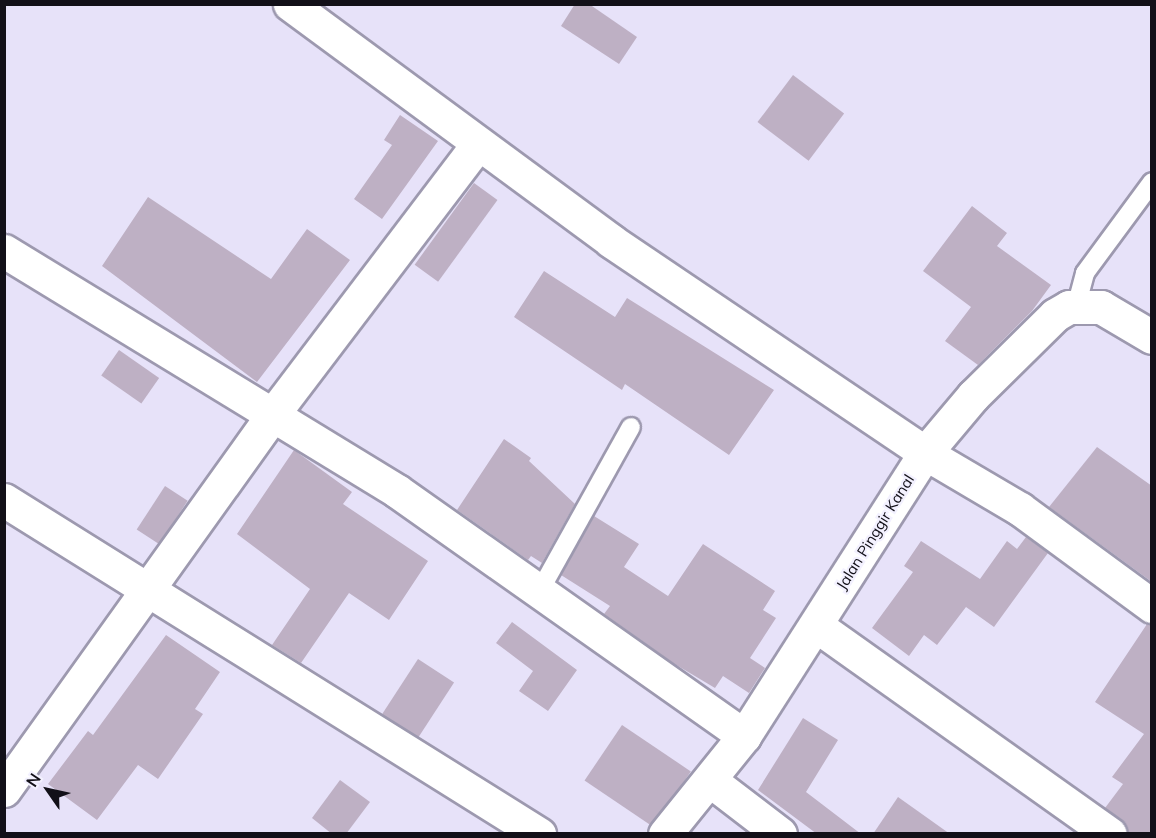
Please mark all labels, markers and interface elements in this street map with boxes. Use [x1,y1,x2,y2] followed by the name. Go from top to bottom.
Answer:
[832,471,918,593] street label: Jalan Pinggir Kanal
[18,760,78,820] north arrow
[21,769,45,791] text: N

